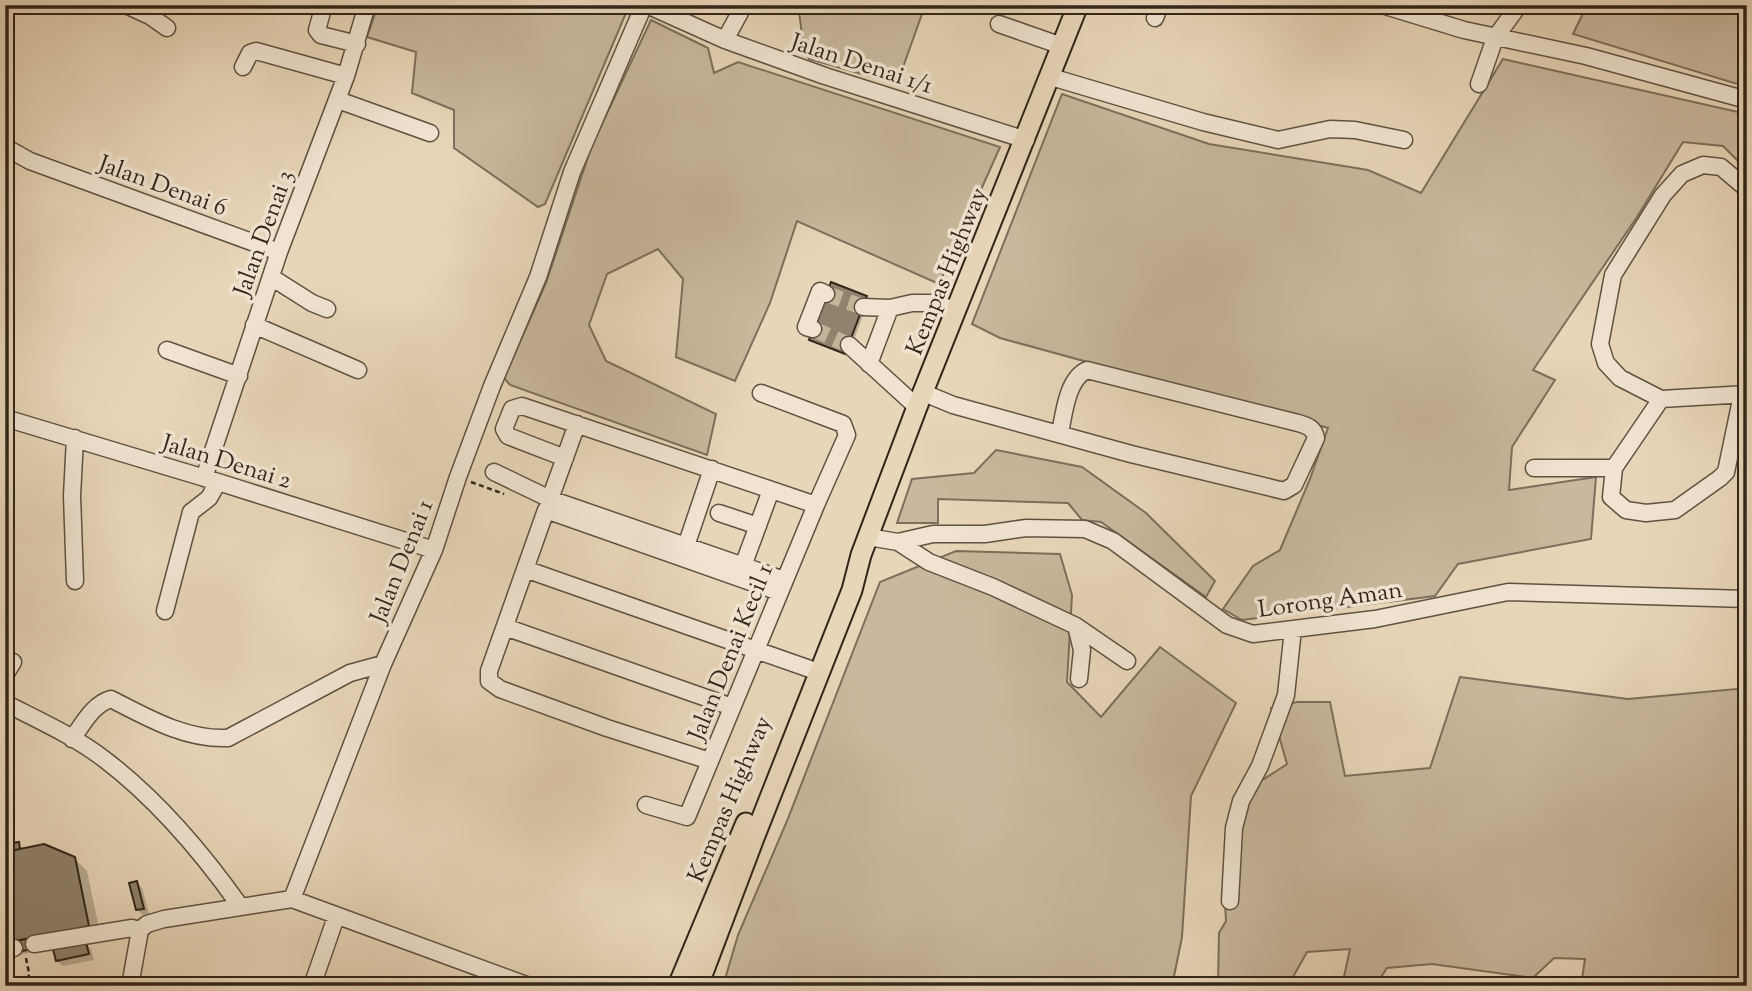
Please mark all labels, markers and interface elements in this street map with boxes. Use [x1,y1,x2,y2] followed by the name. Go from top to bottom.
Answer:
[784,25,937,104] street label: Jalan Denai 1/1
[91,147,231,226] street label: Jalan Denai 6
[226,166,303,303] street label: Jalan Denai 3
[899,183,997,361] street label: Kempas Highway
[156,427,295,499] street label: Jalan Denai 2
[362,495,443,631] street label: Jalan Denai 1
[680,559,783,748] street label: Jalan Denai Kecil 1
[1256,574,1404,628] street label: Lorong Aman
[680,711,781,888] street label: Kempas Highway

